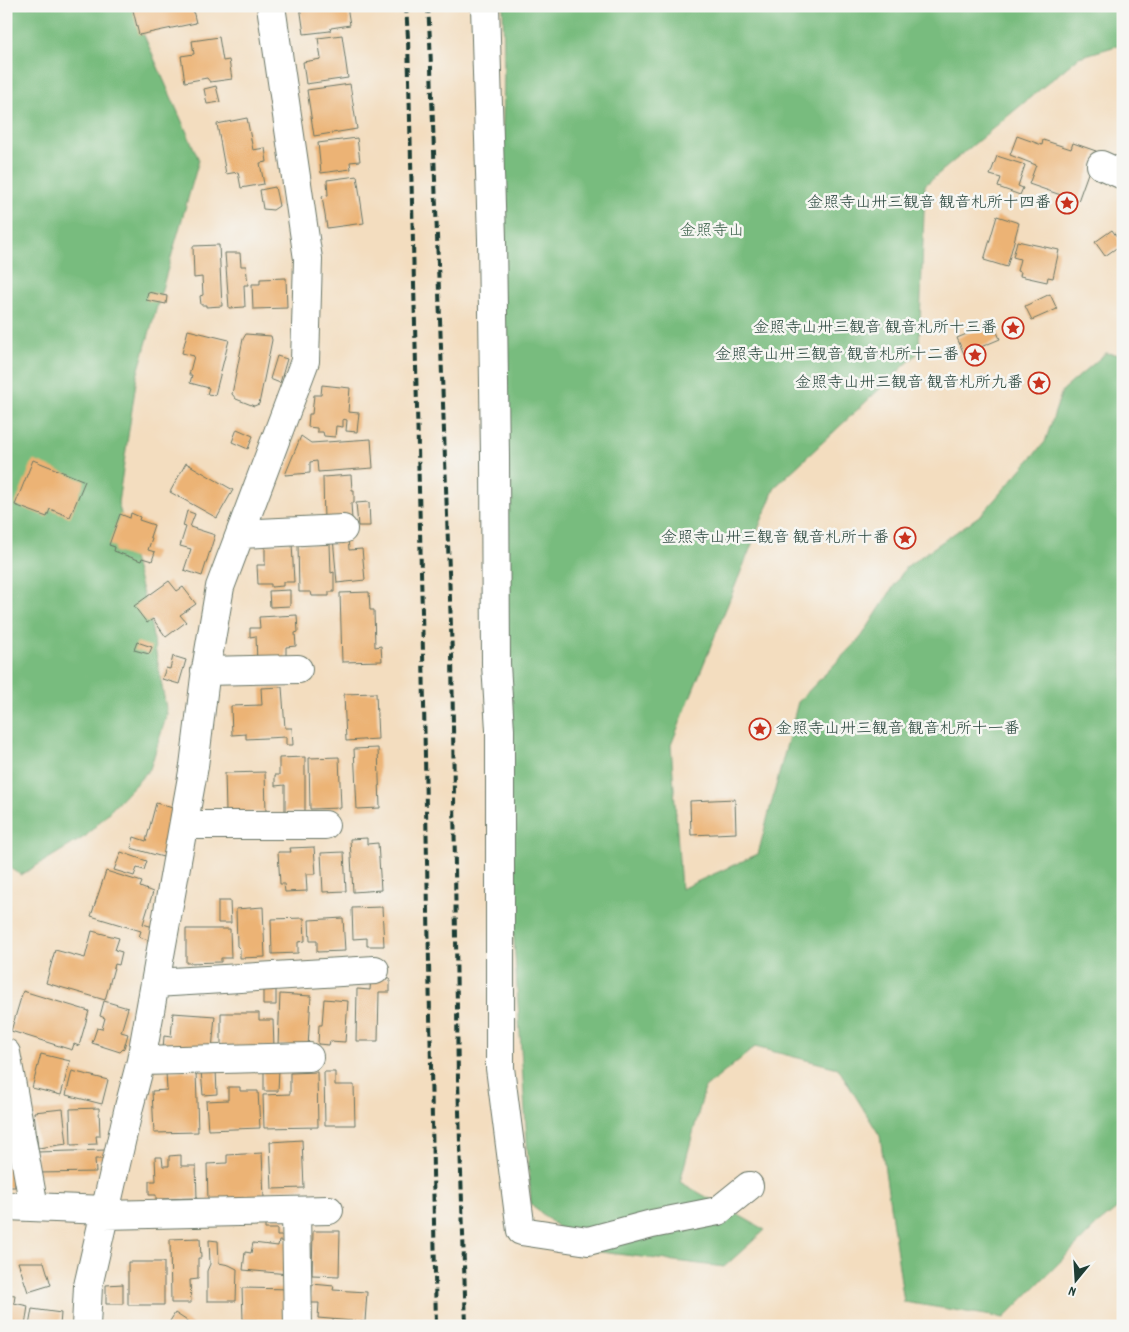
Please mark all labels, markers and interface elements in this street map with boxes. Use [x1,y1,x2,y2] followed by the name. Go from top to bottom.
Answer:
[1055,191,1079,215] place icon: 金照寺山卅三観音 観音札所十四番
[807,192,1051,215] place label: 金照寺山卅三観音 観音札所十四番
[680,220,744,243] park label: 金照寺山
[1001,316,1025,340] place icon: 金照寺山卅三観音 観音札所十三番
[753,317,997,340] place label: 金照寺山卅三観音 観音札所十三番
[963,343,987,367] place icon: 金照寺山卅三観音 観音札所十二番
[715,344,959,367] place label: 金照寺山卅三観音 観音札所十二番
[1027,371,1051,395] place icon: 金照寺山卅三観音 観音札所九番
[795,372,1023,395] place label: 金照寺山卅三観音 観音札所九番
[893,526,917,550] place icon: 金照寺山卅三観音 観音札所十番
[661,527,889,550] place label: 金照寺山卅三観音 観音札所十番
[748,717,772,741] place icon: 金照寺山卅三観音 観音札所十一番
[776,718,1020,741] place label: 金照寺山卅三観音 観音札所十一番
[1052,1254,1102,1304] north arrow
[1066,1280,1079,1301] text: N

